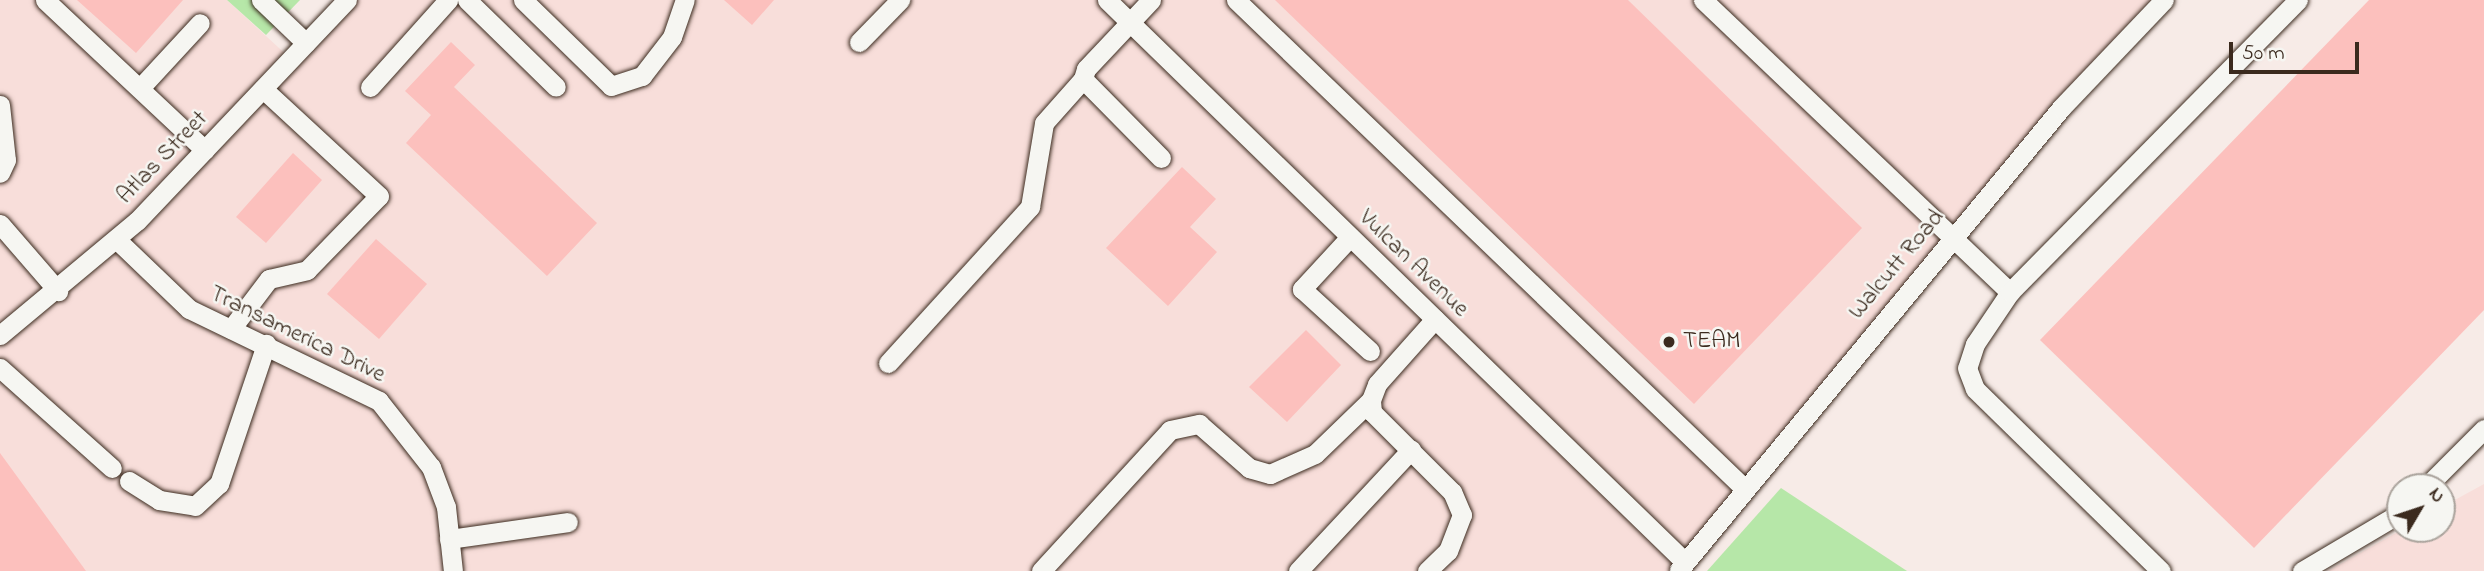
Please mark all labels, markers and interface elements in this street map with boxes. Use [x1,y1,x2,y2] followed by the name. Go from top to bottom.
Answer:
[2232,28,2362,72] scale bar
[2242,39,2285,69] text: 50 m
[111,105,215,211] street label: Atlas Street
[1352,204,1474,324] street label: Vulcan Avenue
[1843,204,1951,326] street label: Walcutt Road
[204,280,390,390] street label: Transamerica Drive
[1683,328,1741,356] place label: TEAM
[1661,334,1677,350] marker: TEAM
[2386,473,2456,543] north arrow
[2422,482,2451,509] text: N

